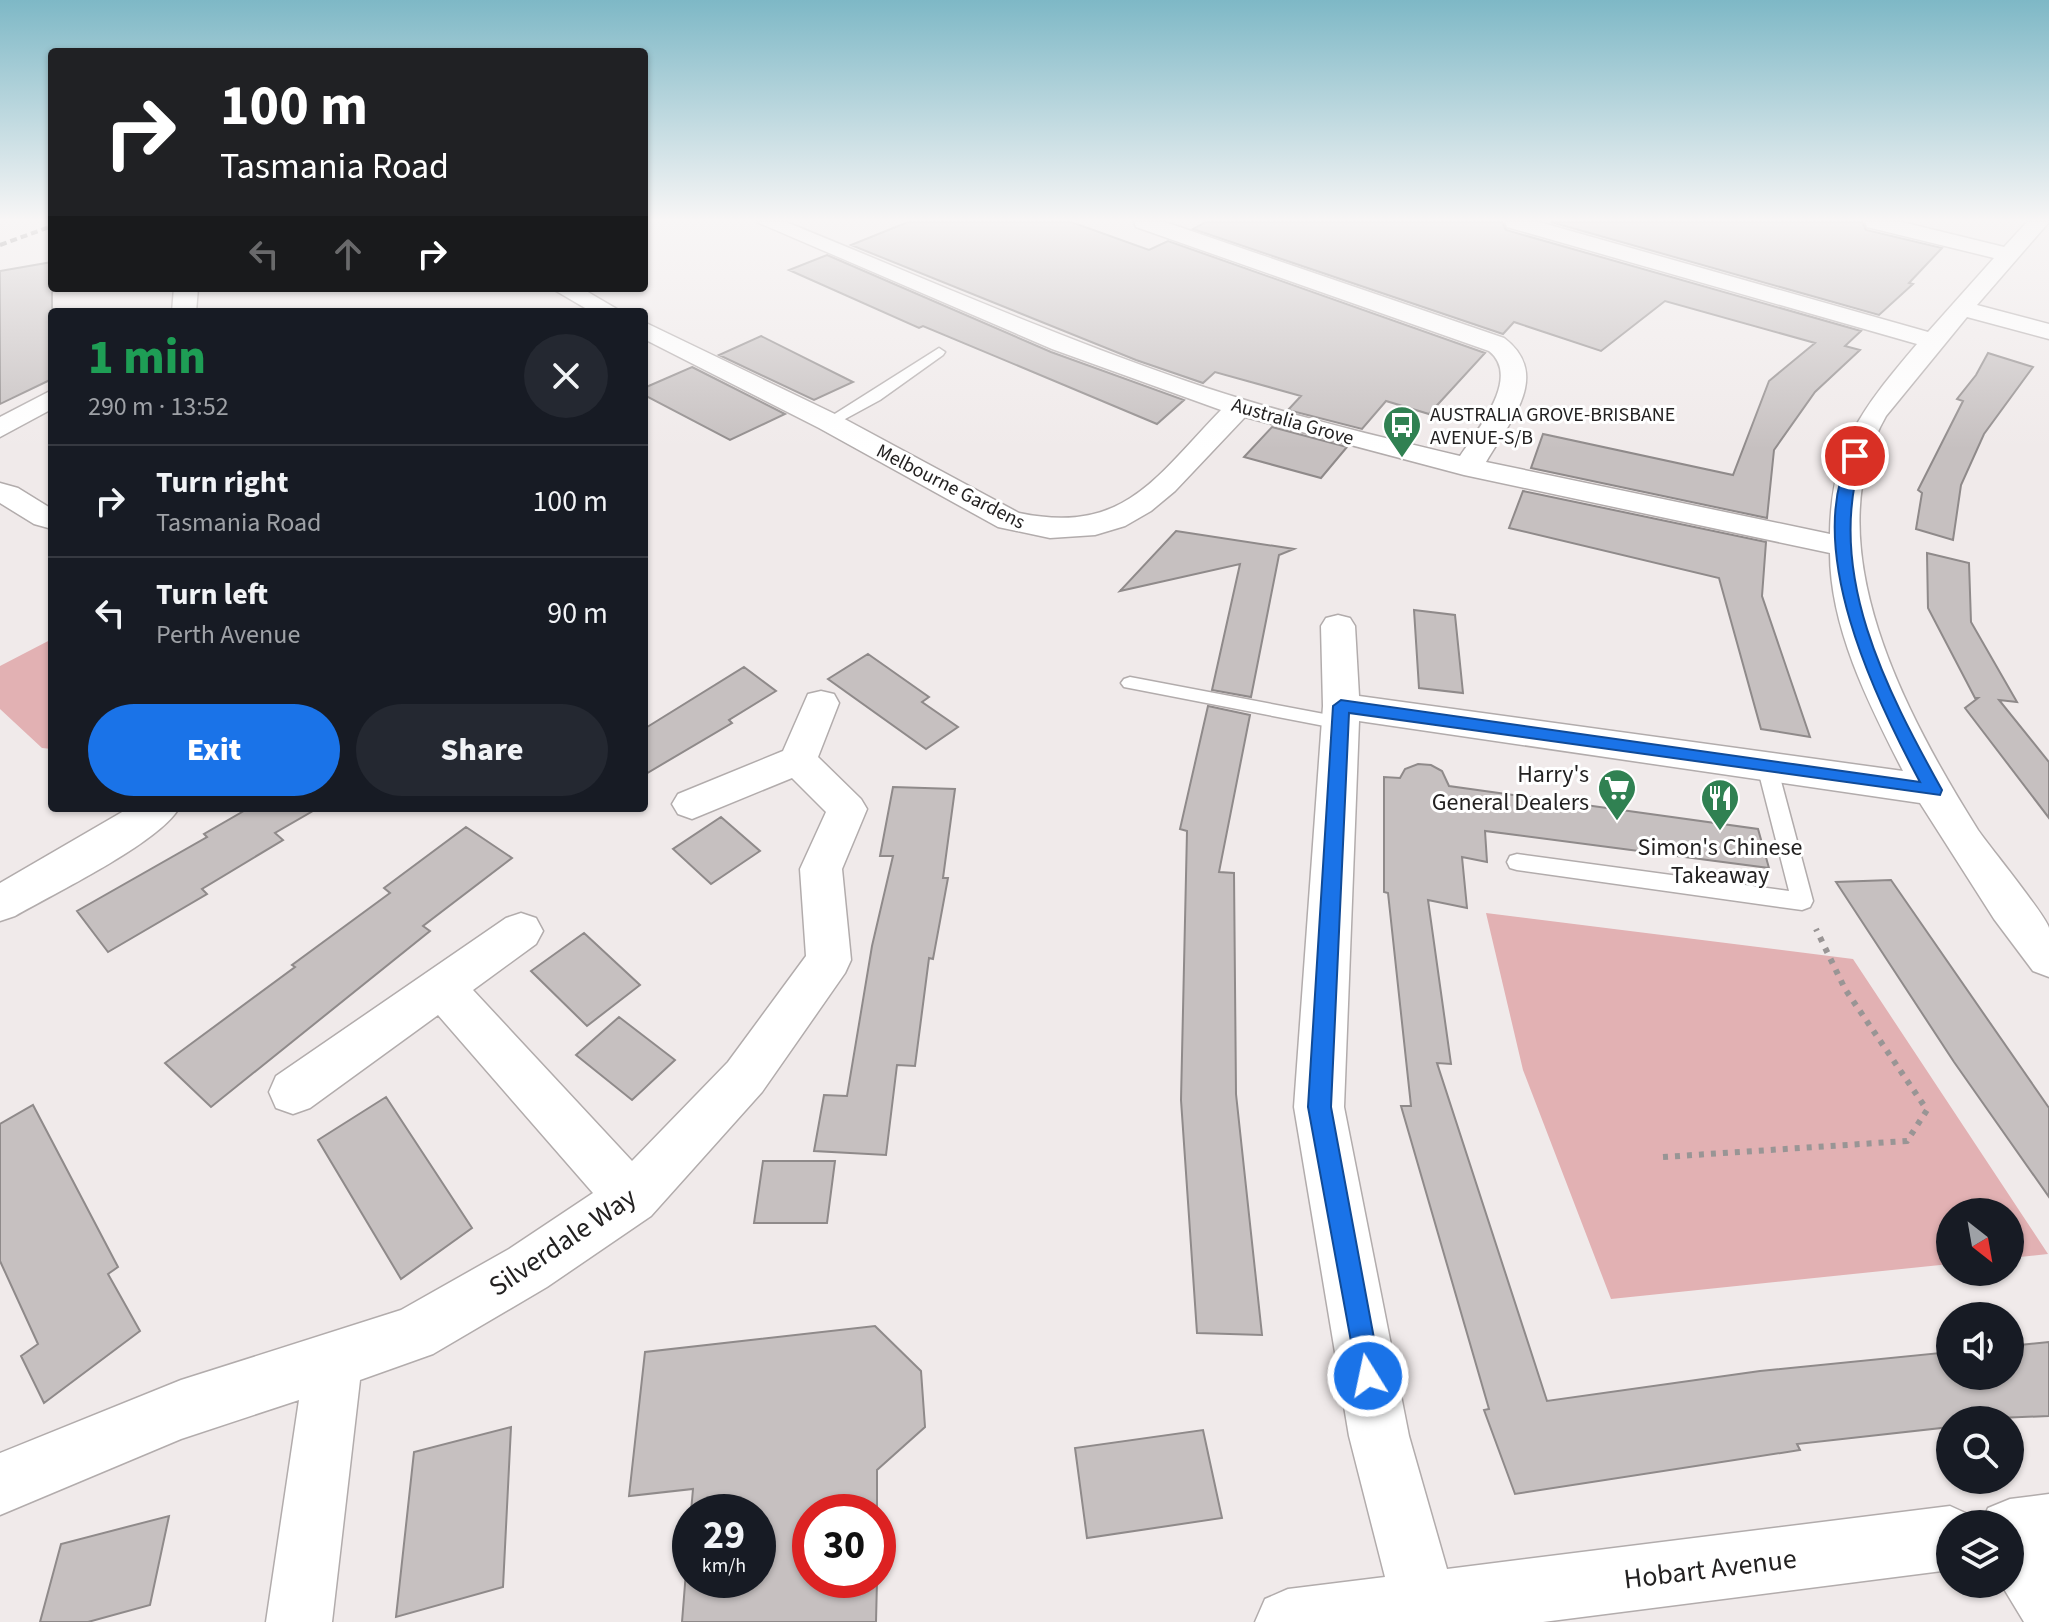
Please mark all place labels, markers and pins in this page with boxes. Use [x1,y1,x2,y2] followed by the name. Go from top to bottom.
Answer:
[1430,401,1675,452] place label: AUSTRALIA GROVE-BRISBANE AVENUE-S/B
[1381,404,1423,459] bus stop icon: AUSTRALIA GROVE-BRISBANE AVENUE-S/B
[1821,422,1889,490] pin
[1432,757,1589,820] place label: Harry's General Dealers
[1596,767,1638,822] supermarket icon: Harry's General Dealers
[1699,777,1741,832] restaurant icon: Simon's Chinese Takeaway
[1638,830,1802,893] place label: Simon's Chinese Takeaway

